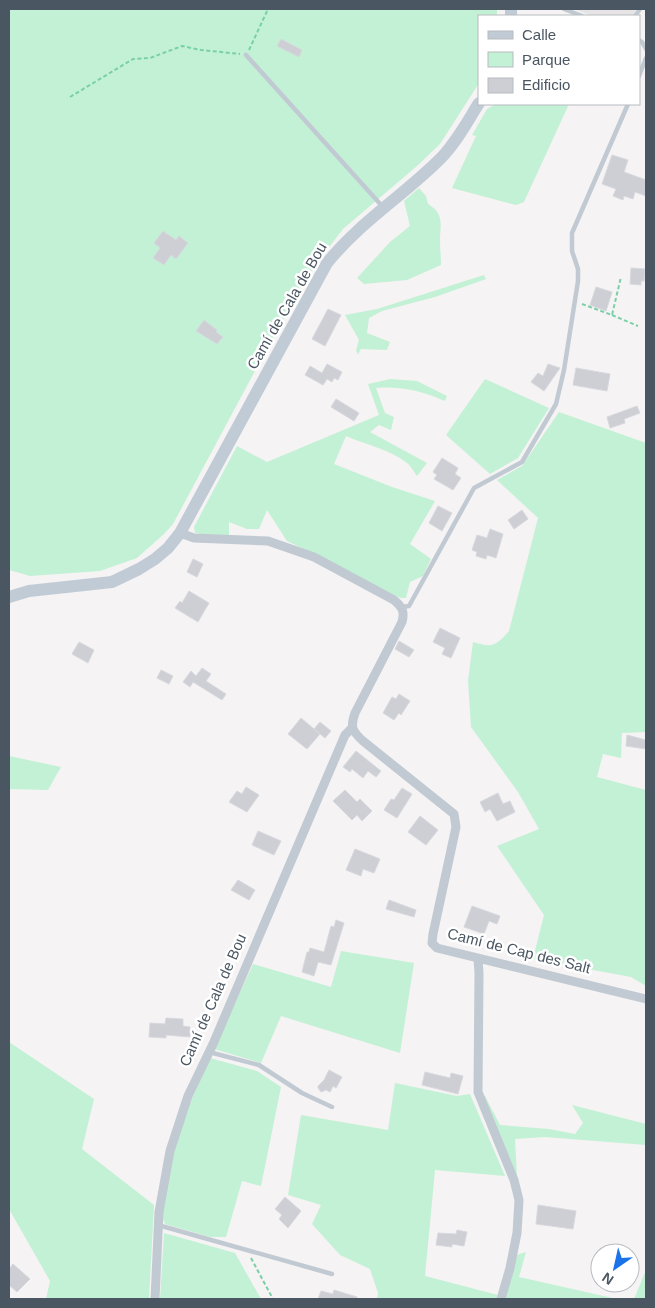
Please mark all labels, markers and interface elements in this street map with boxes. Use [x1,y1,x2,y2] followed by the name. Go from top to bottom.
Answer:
[478,15,640,105] legend
[522,26,556,43] text: Calle
[522,51,570,68] text: Parque
[522,76,570,93] text: Edificio
[243,239,330,372] street label: Camí de Cala de Bou
[446,925,593,977] street label: Camí de Cap des Salt
[176,931,249,1069] street label: Camí de Cala de Bou
[590,1243,640,1293] north arrow
[599,1269,616,1288] text: N

